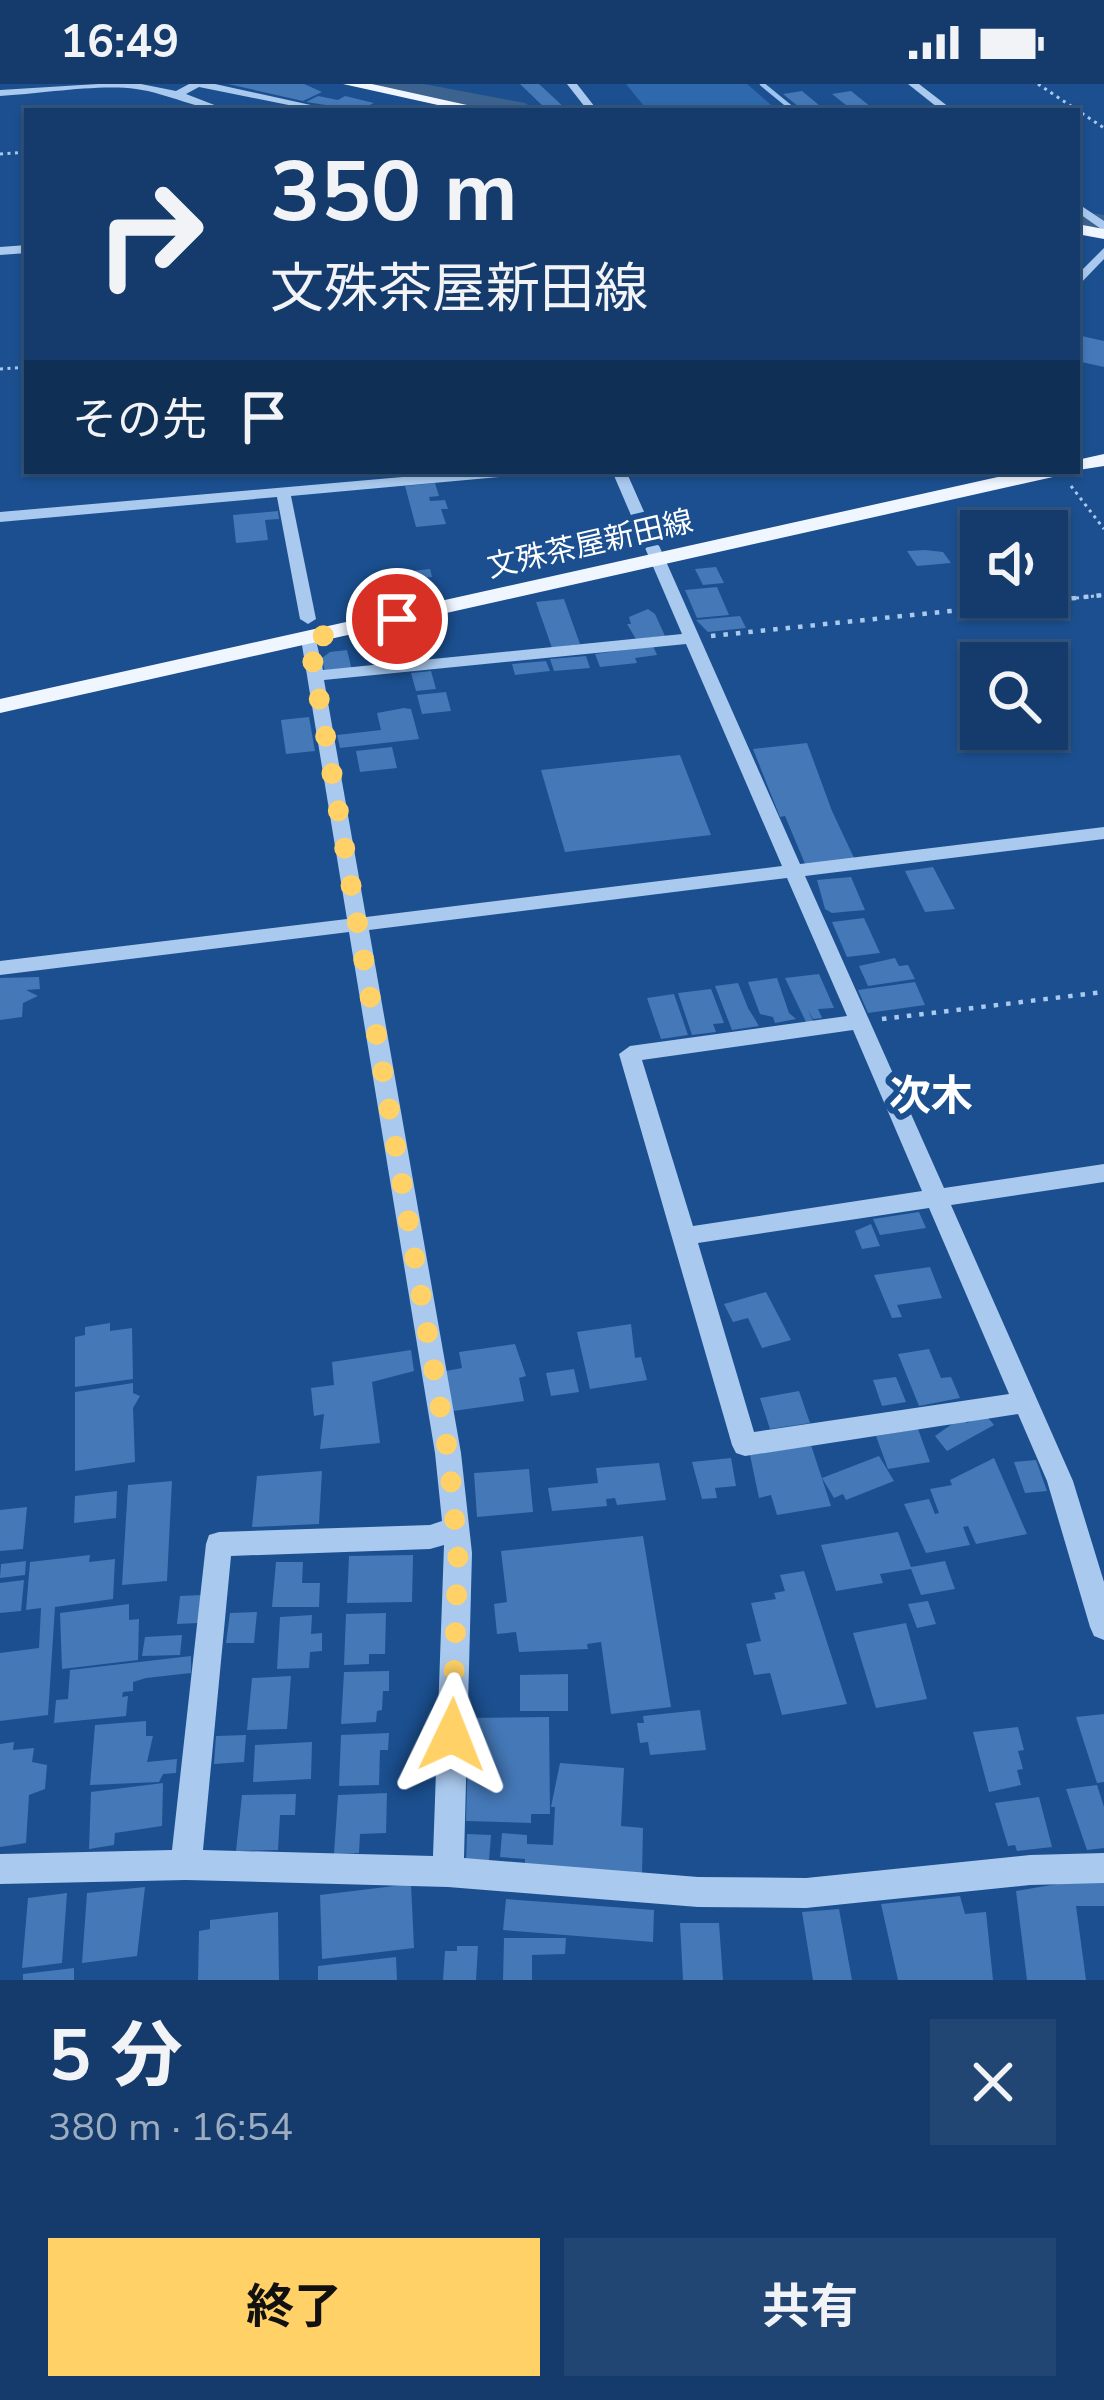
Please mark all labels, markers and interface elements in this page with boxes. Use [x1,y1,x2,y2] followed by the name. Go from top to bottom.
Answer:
[60,12,179,73] text: 16:49
[270,135,518,250] text: 350 m
[72,156,228,312] icon: right
[270,252,648,326] text: 文殊茶屋新田線
[231,384,297,450] icon: arrive
[72,390,207,451] text: その先
[483,501,697,588] street label: 文殊茶屋新田線
[960,510,1068,750] map controls
[960,510,1068,618] button: sound
[346,568,448,670] pin
[364,586,430,652] icon: arrive
[960,642,1068,750] button: search
[889,1068,973,1125] district label: 次木
[389,1672,515,1798] position arrow
[48,2007,183,2105] text: 5 分
[930,2019,1056,2145] button: close
[48,2101,293,2154] text: 380 m · 16:54
[48,2238,540,2376] button: 終了
[564,2238,1056,2376] button: 共有

